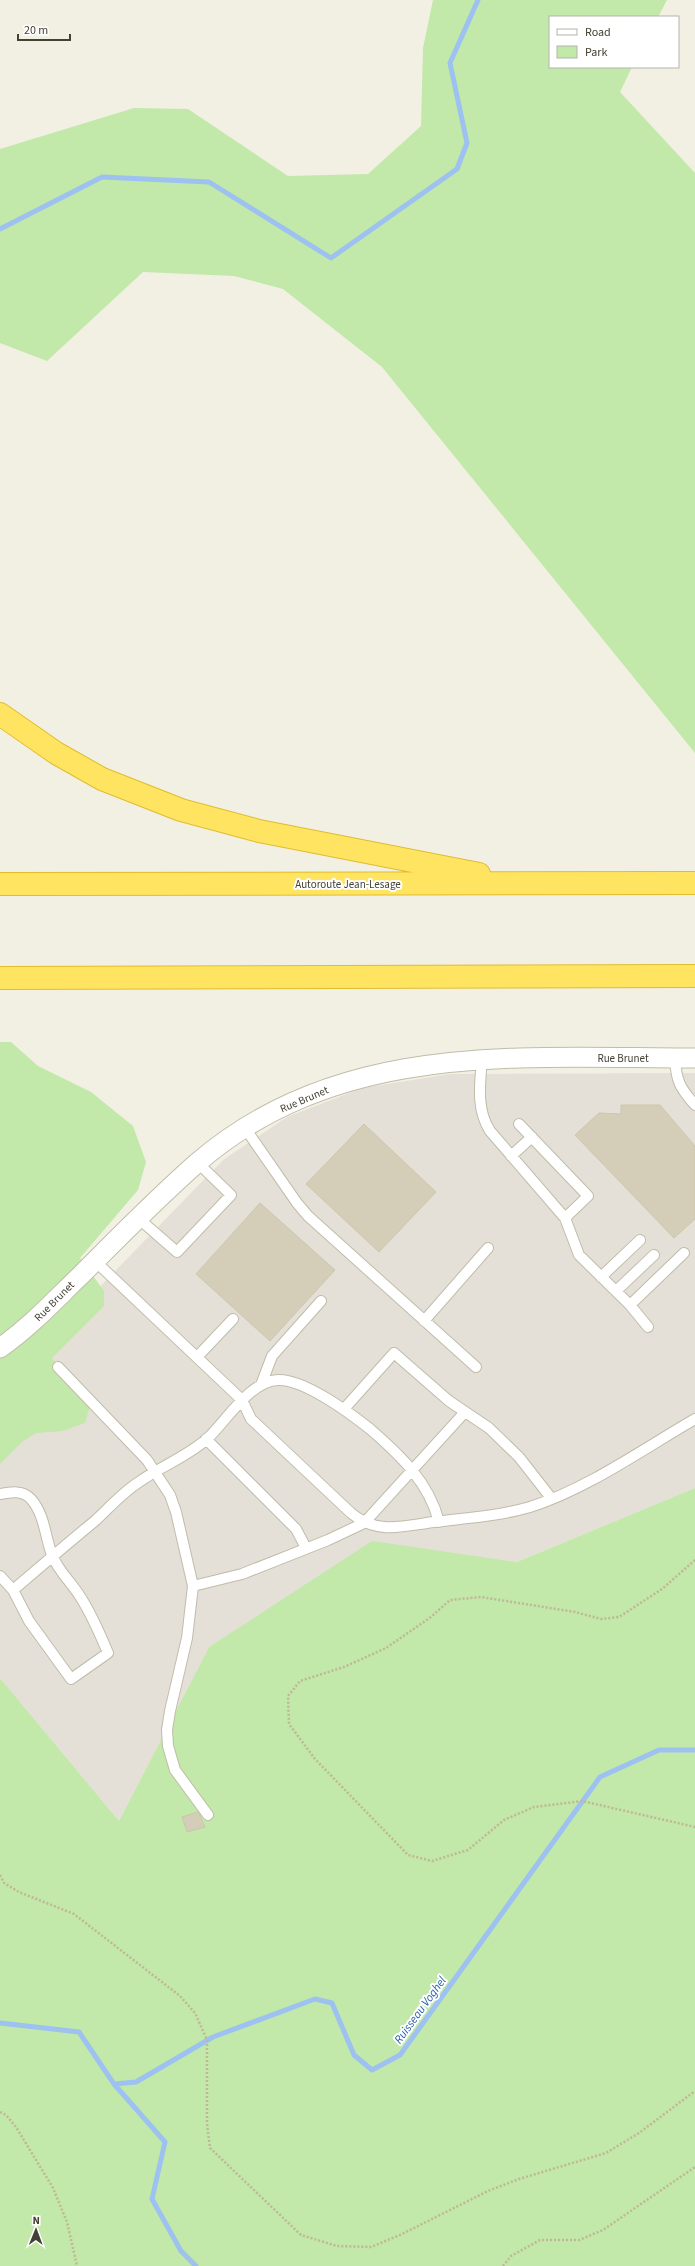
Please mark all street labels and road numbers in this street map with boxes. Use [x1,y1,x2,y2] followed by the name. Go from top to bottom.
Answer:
[295,877,401,892] street label: Autoroute Jean-Lesage
[597,1051,649,1066] street label: Rue Brunet
[278,1082,331,1116] street label: Rue Brunet
[31,1278,78,1325] street label: Rue Brunet

